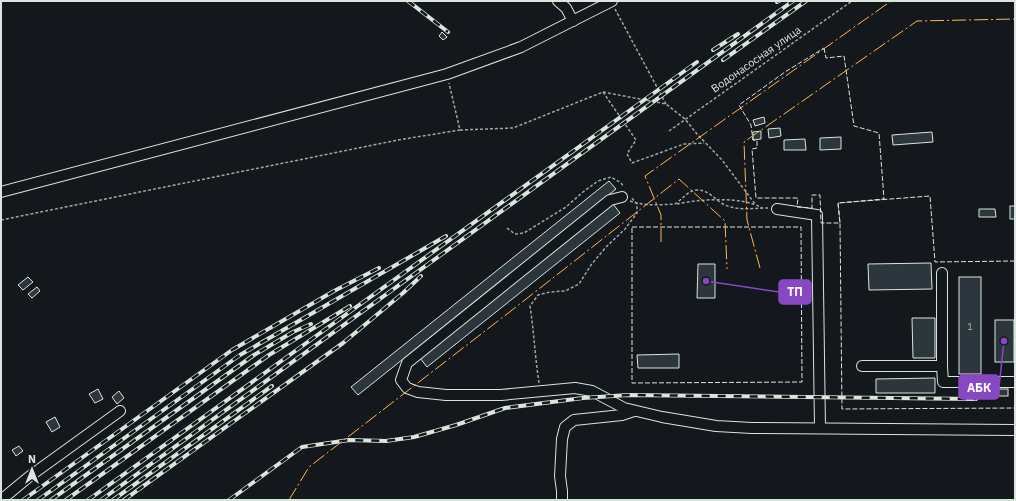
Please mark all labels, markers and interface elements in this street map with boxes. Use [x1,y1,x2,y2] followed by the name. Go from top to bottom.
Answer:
[708,23,804,95] street label: Водонасосная улица
[779,280,811,304] callout: ТП
[787,284,803,299] text: ТП
[967,321,973,332] house number: 1
[959,375,999,399] callout: АБК
[967,380,991,395] text: АБК
[12,449,52,489] north arrow
[28,452,36,466] text: N

